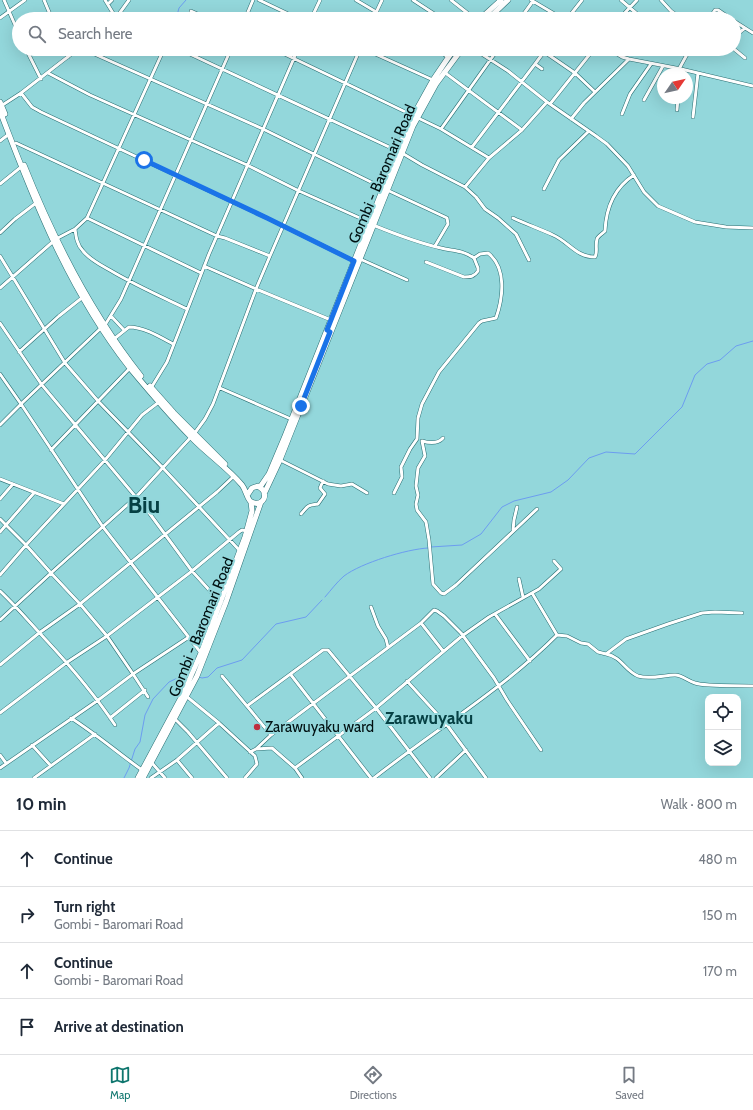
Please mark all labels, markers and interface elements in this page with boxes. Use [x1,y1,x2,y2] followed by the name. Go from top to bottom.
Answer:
[12,12,741,56] search box
[26,23,48,45] icon: search
[58,25,133,43] text: Search here
[657,68,693,104] north arrow
[345,102,419,246] street label: Gombi - Baromari Road
[135,151,153,169] route start
[292,397,310,415] route end
[128,491,160,519] district label: Biu
[165,554,237,700] street label: Gombi - Baromari Road
[705,694,741,766] map controls
[705,694,741,730] button: locate
[385,708,473,728] district label: Zarawuyaku
[265,718,374,736] place label: Zarawuyaku ward
[252,722,262,732] marker: Zarawuyaku ward
[705,730,741,766] button: layers
[16,794,66,814] text: 10 min
[661,796,737,812] text: Walk · 800 m
[16,848,38,870] icon: ahead
[54,850,113,868] text: Continue
[698,851,737,867] text: 480 m
[54,898,115,916] text: Turn right
[16,904,38,926] icon: right
[702,907,737,923] text: 150 m
[54,916,183,932] text: Gombi - Baromari Road
[54,954,113,972] text: Continue
[16,960,38,982] icon: ahead
[703,963,737,979] text: 170 m
[54,972,183,988] text: Gombi - Baromari Road
[16,1016,38,1038] icon: arrive
[54,1018,184,1036] text: Arrive at destination
[109,1064,131,1102] tab: Map
[350,1064,397,1102] tab: Directions
[615,1064,644,1102] tab: Saved

